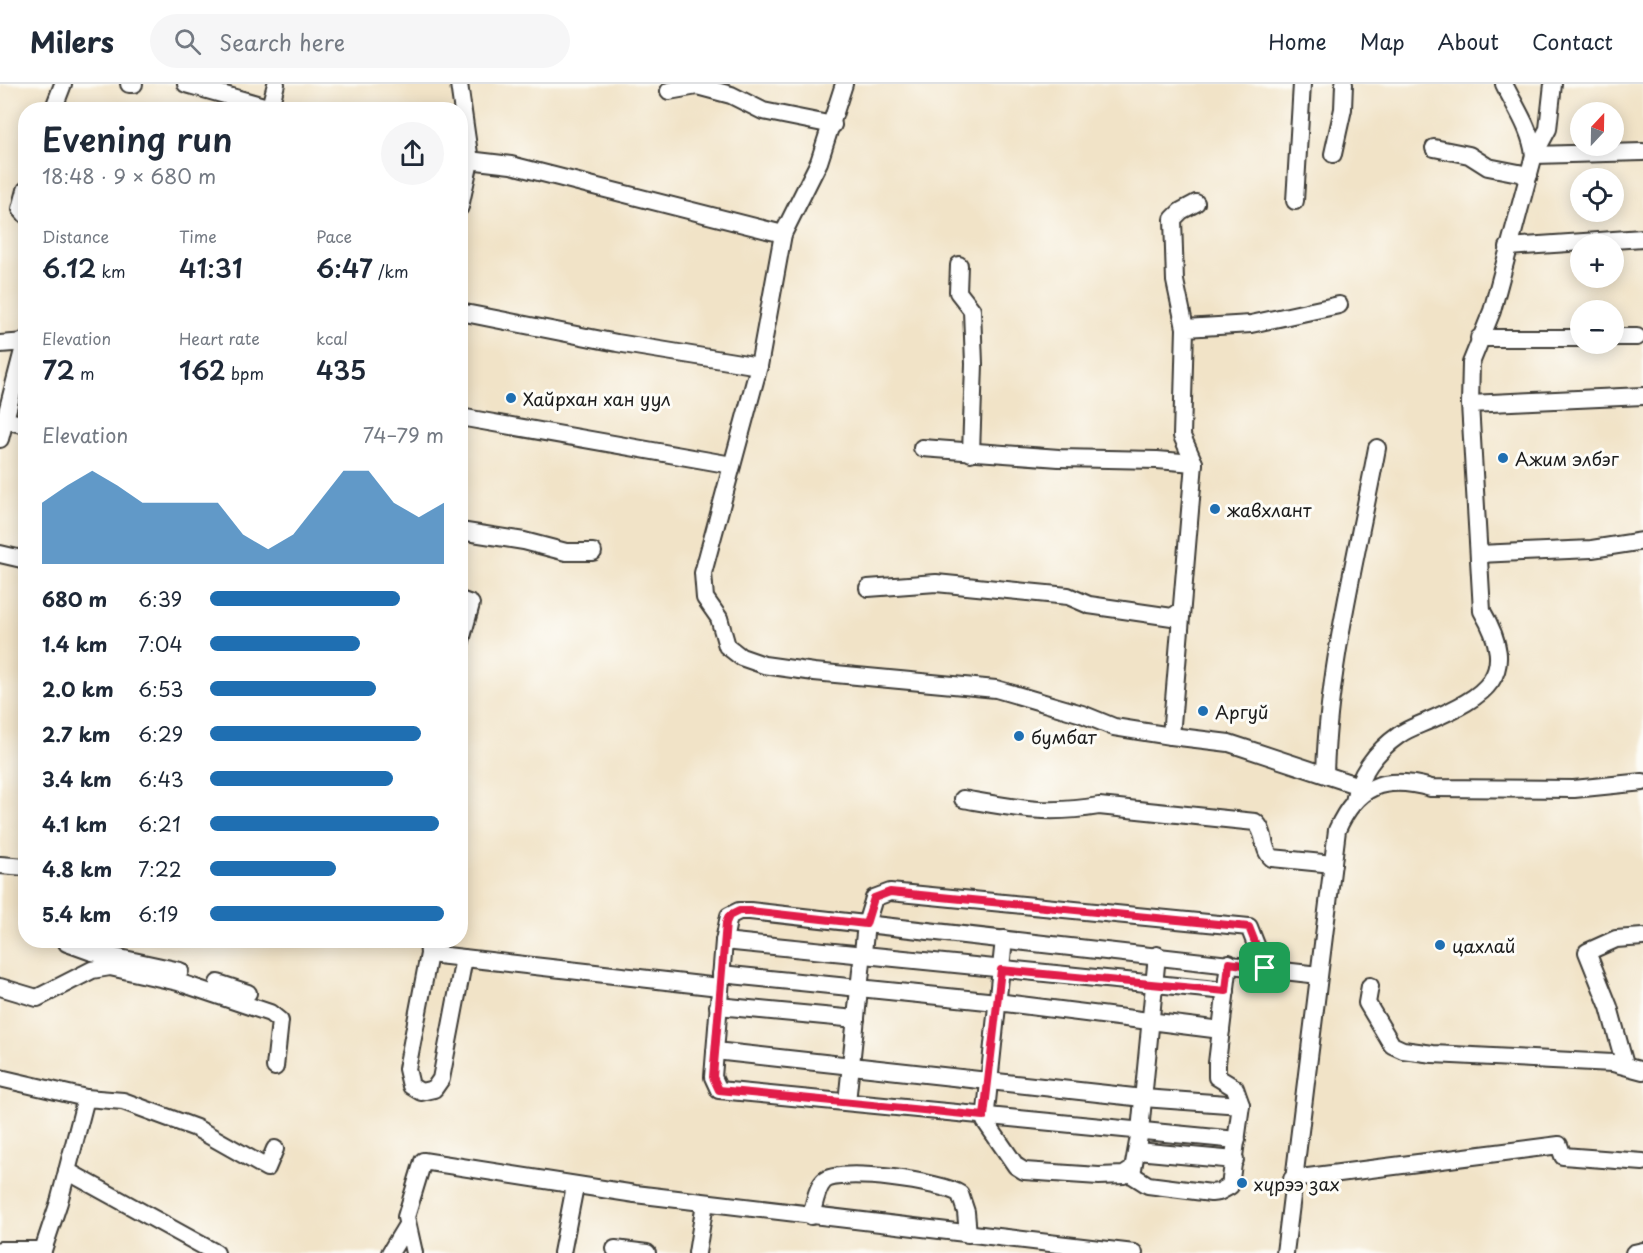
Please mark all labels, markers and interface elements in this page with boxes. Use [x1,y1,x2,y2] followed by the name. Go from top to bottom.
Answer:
[150,14,570,68] search box
[30,20,114,63] text: Milers
[171,25,204,58] icon: search
[219,25,345,58] text: Search here
[1268,25,1327,57] text: Home
[1360,25,1405,57] text: Map
[1438,25,1499,57] text: About
[1532,25,1613,57] text: Contact
[1570,102,1624,156] north arrow
[1570,102,1624,354] map controls
[42,113,233,163] text: Evening run
[381,122,444,185] button: share
[42,161,216,191] text: 18:48 · 9 × 680 m
[1570,168,1624,222] button: locate
[42,224,109,248] text: Distance
[179,224,217,248] text: Time
[316,224,352,248] text: Pace
[1570,234,1624,288] button: +
[42,248,96,287] text: 6.12
[179,248,243,287] text: 41:31
[316,248,373,287] text: 6:47
[96,259,126,283] text: km
[373,259,409,283] text: /km
[1570,300,1624,354] button: −
[42,326,111,350] text: Elevation
[179,326,260,350] text: Heart rate
[316,326,348,350] text: kcal
[42,350,75,389] text: 72
[179,350,226,389] text: 162
[316,350,367,389] text: 435
[75,361,95,385] text: m
[226,361,264,385] text: bpm
[523,385,671,412] place label: Хайрхан хан уул
[504,391,518,405] marker: Хайрхан хан уул
[42,420,128,450] text: Elevation
[363,420,444,450] text: 74–79 m
[1515,445,1620,472] place label: Ажим элбэг
[1496,451,1510,465] marker: Ажим элбэг
[1226,496,1312,523] place label: жавхлант
[1208,502,1222,516] marker: жавхлант
[42,584,107,614] text: 680 m
[138,584,182,614] text: 6:39
[42,629,108,659] text: 1.4 km
[138,629,183,659] text: 7:04
[42,674,114,704] text: 2.0 km
[138,674,183,704] text: 6:53
[1215,698,1269,725] place label: Аргуй
[1196,704,1210,718] marker: Аргуй
[42,719,110,749] text: 2.7 km
[138,719,183,749] text: 6:29
[1031,723,1097,750] place label: бумбат
[1012,729,1026,743] marker: бумбат
[42,764,112,794] text: 3.4 km
[138,764,184,794] text: 6:43
[42,809,107,839] text: 4.1 km
[138,809,181,839] text: 6:21
[42,854,112,884] text: 4.8 km
[138,854,182,884] text: 7:22
[42,899,111,929] text: 5.4 km
[138,899,178,929] text: 6:19
[1452,932,1515,959] place label: цахлай
[1433,938,1447,952] marker: цахлай
[1239,942,1290,993] pin
[1248,951,1281,984] icon: arrive
[1254,1170,1340,1197] place label: хүрээ зах
[1235,1176,1249,1190] marker: хүрээ зах

